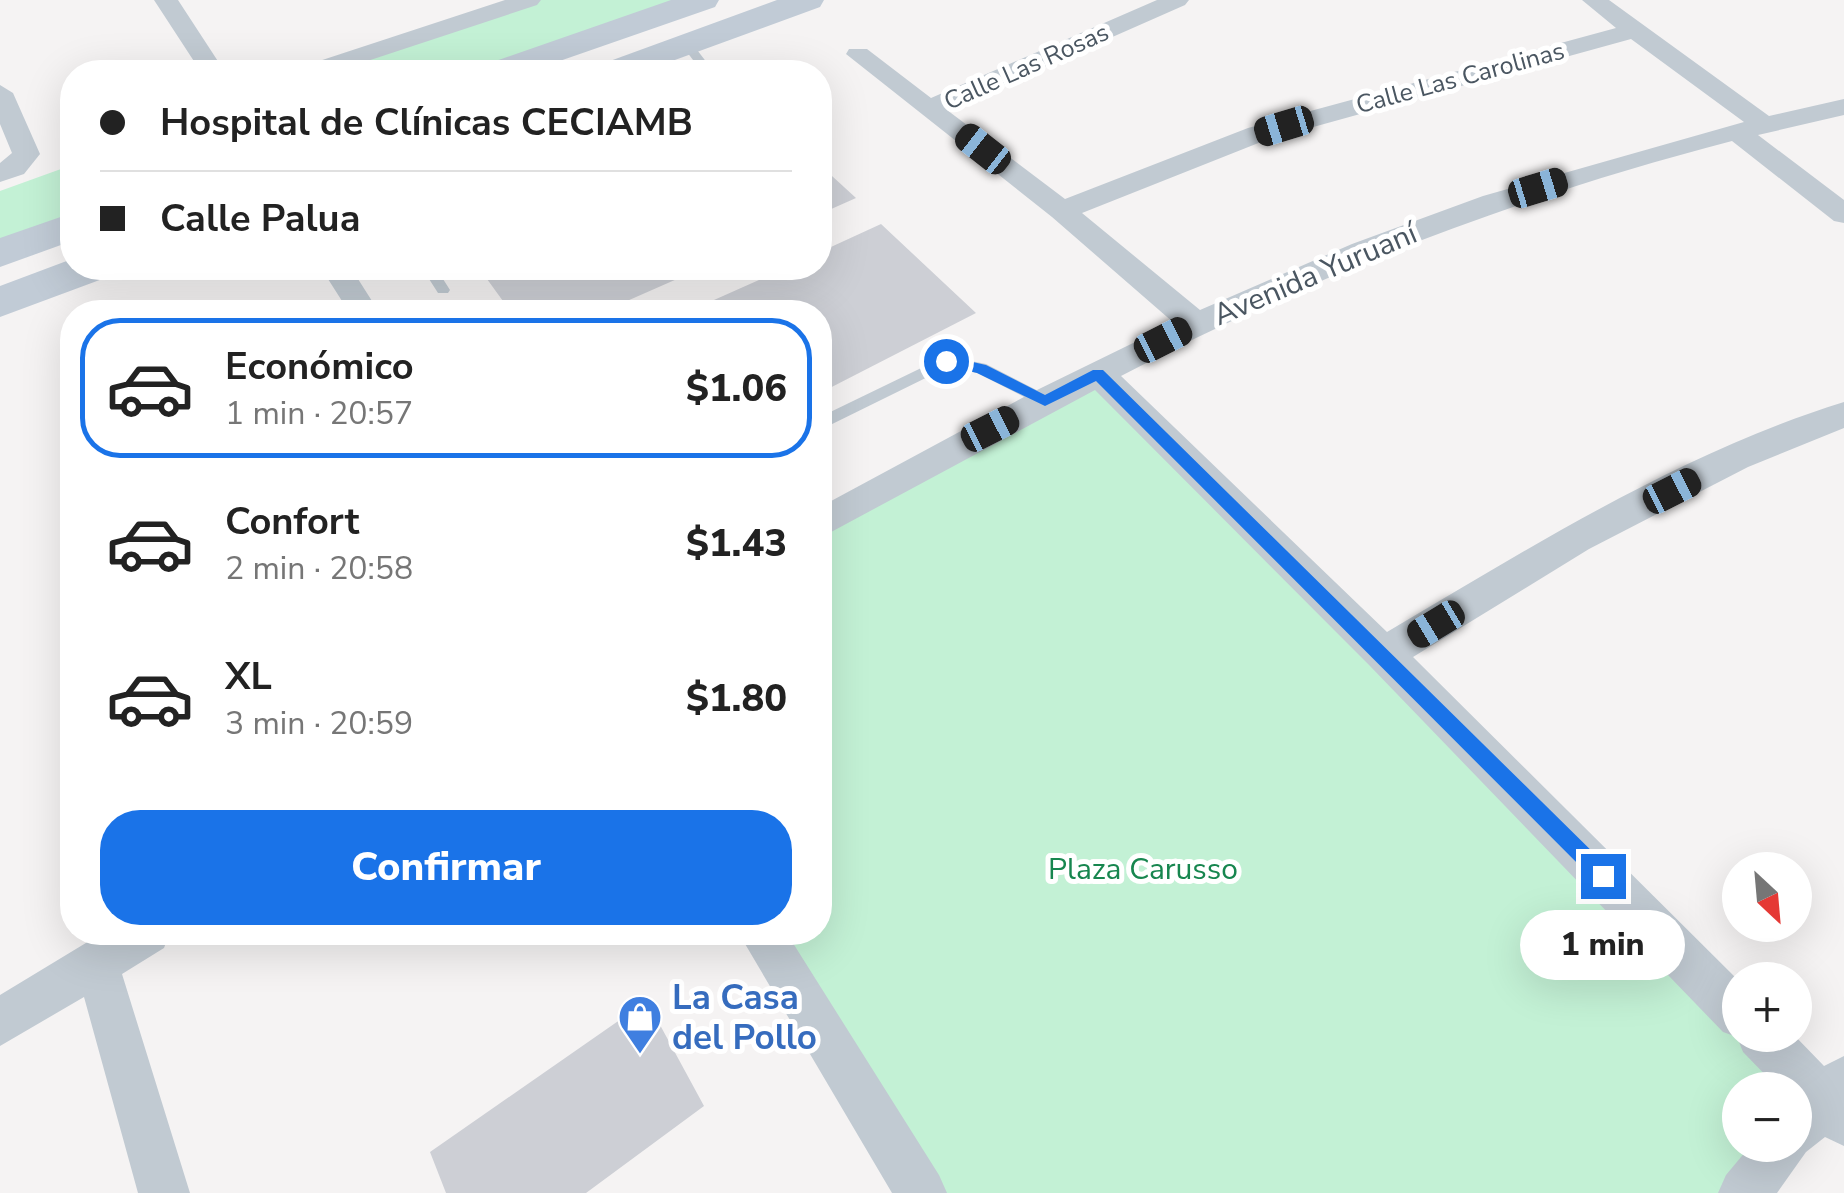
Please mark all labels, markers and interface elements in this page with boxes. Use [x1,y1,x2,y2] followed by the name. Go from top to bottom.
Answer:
[939,15,1114,118] street label: Calle Las Rosas
[1352,34,1568,122] street label: Calle Las Carolinas
[160,97,693,148] text: Hospital de Clínicas CECIAMB
[1251,103,1317,149] car
[950,119,1016,179] car
[1505,165,1571,211] car
[160,193,360,244] text: Calle Palua
[1207,212,1425,336] street label: Avenida Yuruaní
[1129,313,1197,367] car
[924,339,969,384] route start
[225,341,414,392] text: Económico
[105,343,195,433] icon: car
[686,363,787,414] text: $1.06
[225,392,413,435] text: 1 min · 20:57
[956,402,1024,456] car
[1638,464,1706,518] car
[225,496,359,547] text: Confort
[105,498,195,588] icon: car
[686,518,787,569] text: $1.43
[225,547,413,590] text: 2 min · 20:58
[1403,596,1469,652] car
[225,651,272,702] text: XL
[105,653,195,743] icon: car
[686,673,787,724] text: $1.80
[225,702,413,745] text: 3 min · 20:59
[100,810,792,925] button: Confirmar
[1048,849,1238,890] park label: Plaza Carusso
[1722,852,1812,942] north arrow
[1722,852,1812,1162] map controls
[1581,854,1626,899] route end
[1520,911,1686,981] callout: 1 min
[1560,923,1645,966] text: 1 min
[1722,962,1812,1052] button: +
[672,974,817,1061] place label: La Casa del Pollo
[617,994,663,1055] shop icon: La Casa del Pollo
[1722,1072,1812,1162] button: −

